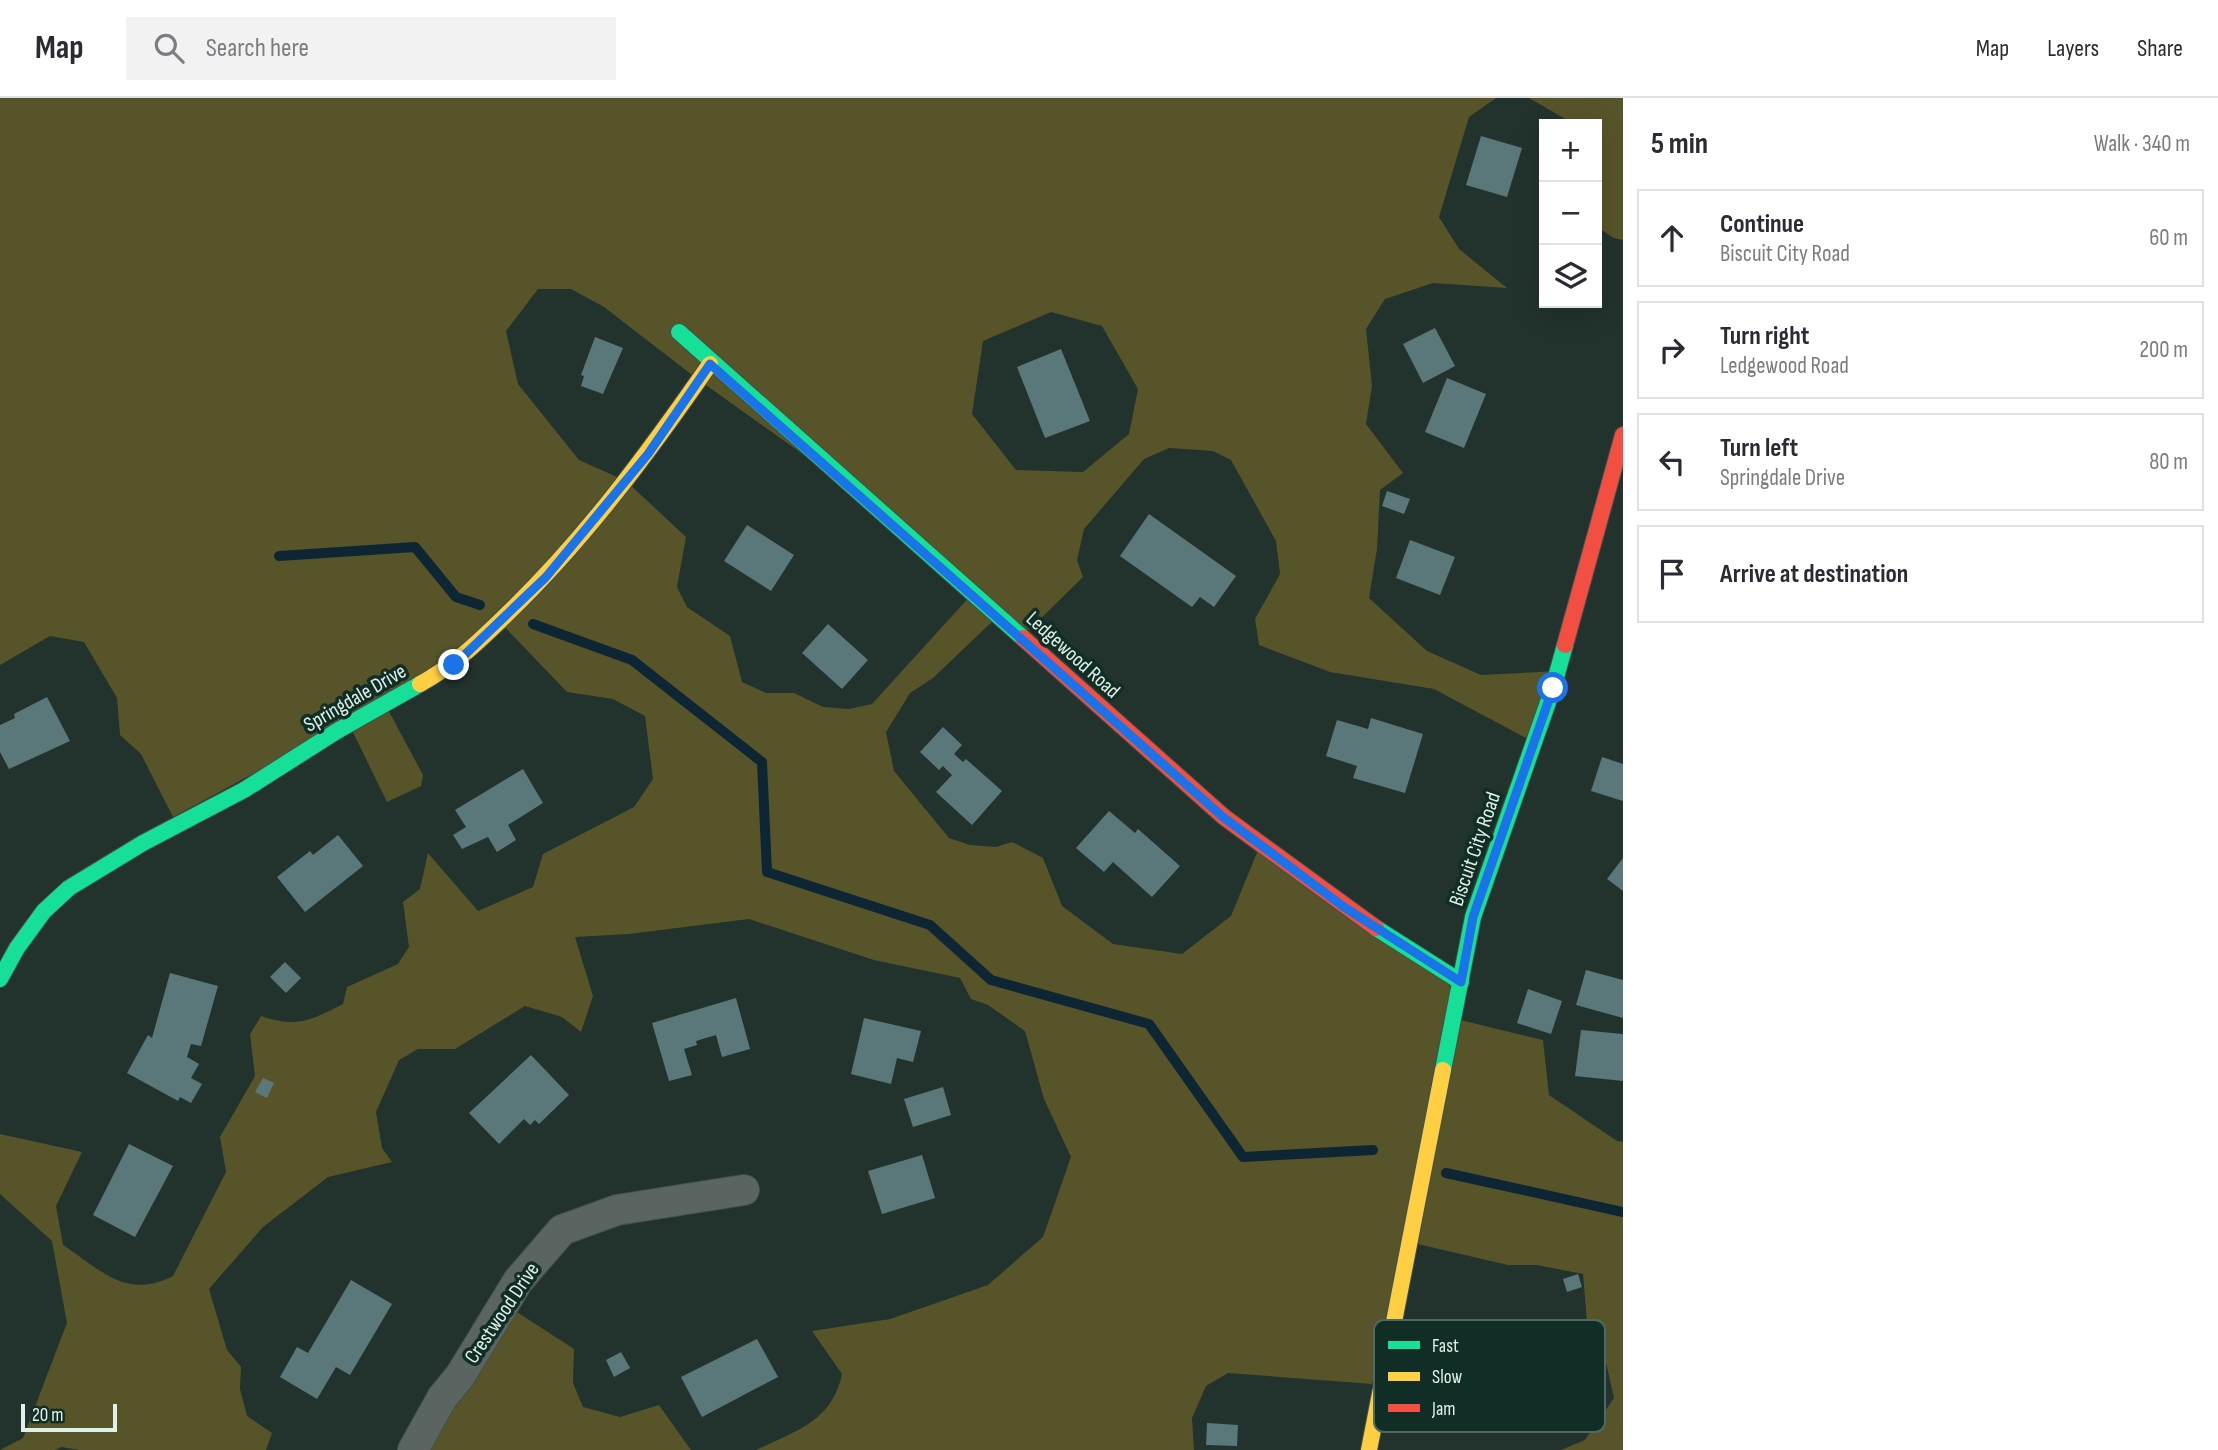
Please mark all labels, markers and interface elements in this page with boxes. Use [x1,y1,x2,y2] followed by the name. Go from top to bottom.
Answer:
[126,17,616,80] search box
[35,28,84,68] text: Map
[150,29,188,67] icon: search
[206,33,309,64] text: Search here
[1976,34,2009,63] text: Map
[2047,34,2099,63] text: Layers
[2137,34,2183,63] text: Share
[1539,119,1602,308] map controls
[1539,119,1602,182] button: +
[1651,126,1708,162] text: 5 min
[2094,130,2190,158] text: Walk · 340 m
[1539,182,1602,245] button: −
[1720,209,1804,240] text: Continue
[1653,219,1691,257] icon: ahead
[2149,224,2188,252] text: 60 m
[1720,240,1850,268] text: Biscuit City Road
[1539,245,1602,308] button: layers
[1720,321,1809,352] text: Turn right
[1653,331,1691,369] icon: right
[2140,336,2188,364] text: 200 m
[1720,352,1849,380] text: Ledgewood Road
[1720,433,1798,464] text: Turn left
[1653,443,1691,481] icon: left
[2149,448,2188,476] text: 80 m
[1720,464,1845,492] text: Springdale Drive
[1653,555,1691,593] icon: arrive
[1720,559,1908,590] text: Arrive at destination
[1021,606,1125,704] street label: Ledgewood Road
[438,649,469,680] route end
[299,659,411,737] street label: Springdale Drive
[1537,672,1568,703] route start
[1444,789,1506,909] street label: Biscuit City Road
[459,1258,545,1368] street label: Crestwood Drive
[1374,1320,1605,1432] legend
[1432,1335,1459,1358] text: Fast
[1432,1366,1462,1389] text: Slow
[1431,1398,1455,1421] text: Jam
[21,1401,117,1433] scale bar
[32,1404,64,1427] text: 20 m

